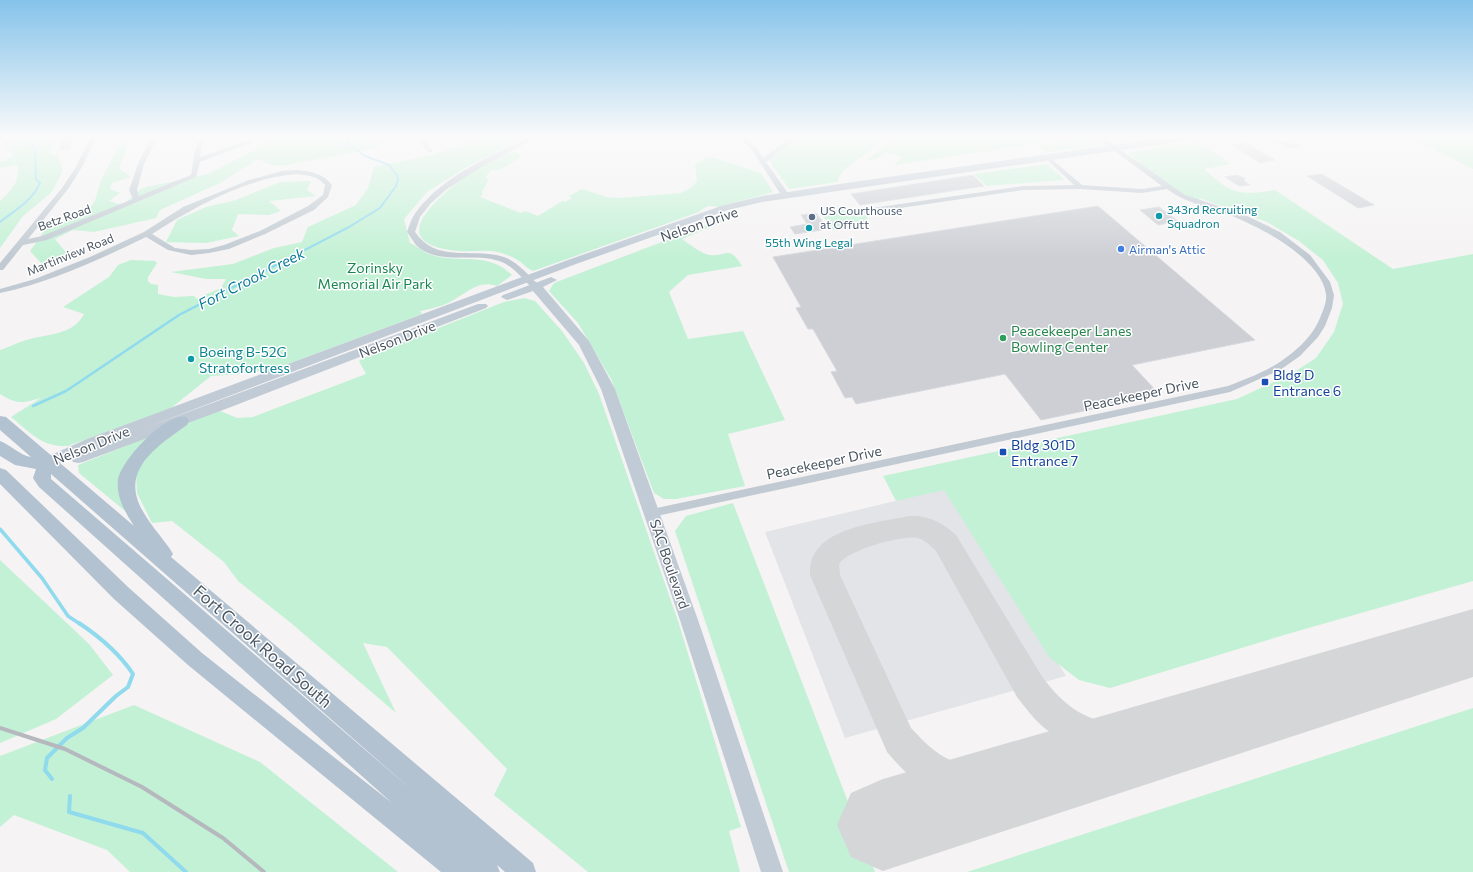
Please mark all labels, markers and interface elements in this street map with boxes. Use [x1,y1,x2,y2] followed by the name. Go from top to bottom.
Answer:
[36,201,92,233] street label: Betz Road
[1167,202,1258,230] place label: 343rd Recruiting Squadron
[658,203,740,245] street label: Nelson Drive
[820,203,902,231] place label: US Courthouse at Offutt
[1154,211,1164,221] marker: 343rd Recruiting Squadron
[807,212,817,222] marker: US Courthouse at Offutt
[804,223,814,233] marker: 55th Wing Legal
[24,230,116,278] street label: Martinview Road
[765,235,853,249] place label: 55th Wing Legal
[1129,242,1206,256] place label: Airman's Attic
[195,243,308,313] water label: Fort Crook Creek
[1116,244,1126,254] marker: Airman's Attic
[318,259,433,292] park label: Zorinsky Memorial Air Park
[356,317,438,361] street label: Nelson Drive
[1011,322,1132,355] place label: Peacekeeper Lanes Bowling Center
[998,333,1008,343] marker: Peacekeeper Lanes Bowling Center
[199,343,290,376] place label: Boeing B-52G Stratofortress
[186,354,196,364] marker: Boeing B-52G Stratofortress
[1273,366,1341,399] place label: Bldg D Entrance 6
[1082,373,1200,415] street label: Peacekeeper Drive
[1260,377,1270,387] marker: Bldg D Entrance 6
[50,422,132,468] street label: Nelson Drive
[1011,436,1078,469] place label: Bldg 301D Entrance 7
[765,441,883,483] street label: Peacekeeper Drive
[998,447,1008,457] marker: Bldg 301D Entrance 7
[647,517,693,611] street label: SAC Boulevard
[189,580,337,712] street label: Fort Crook Road South

